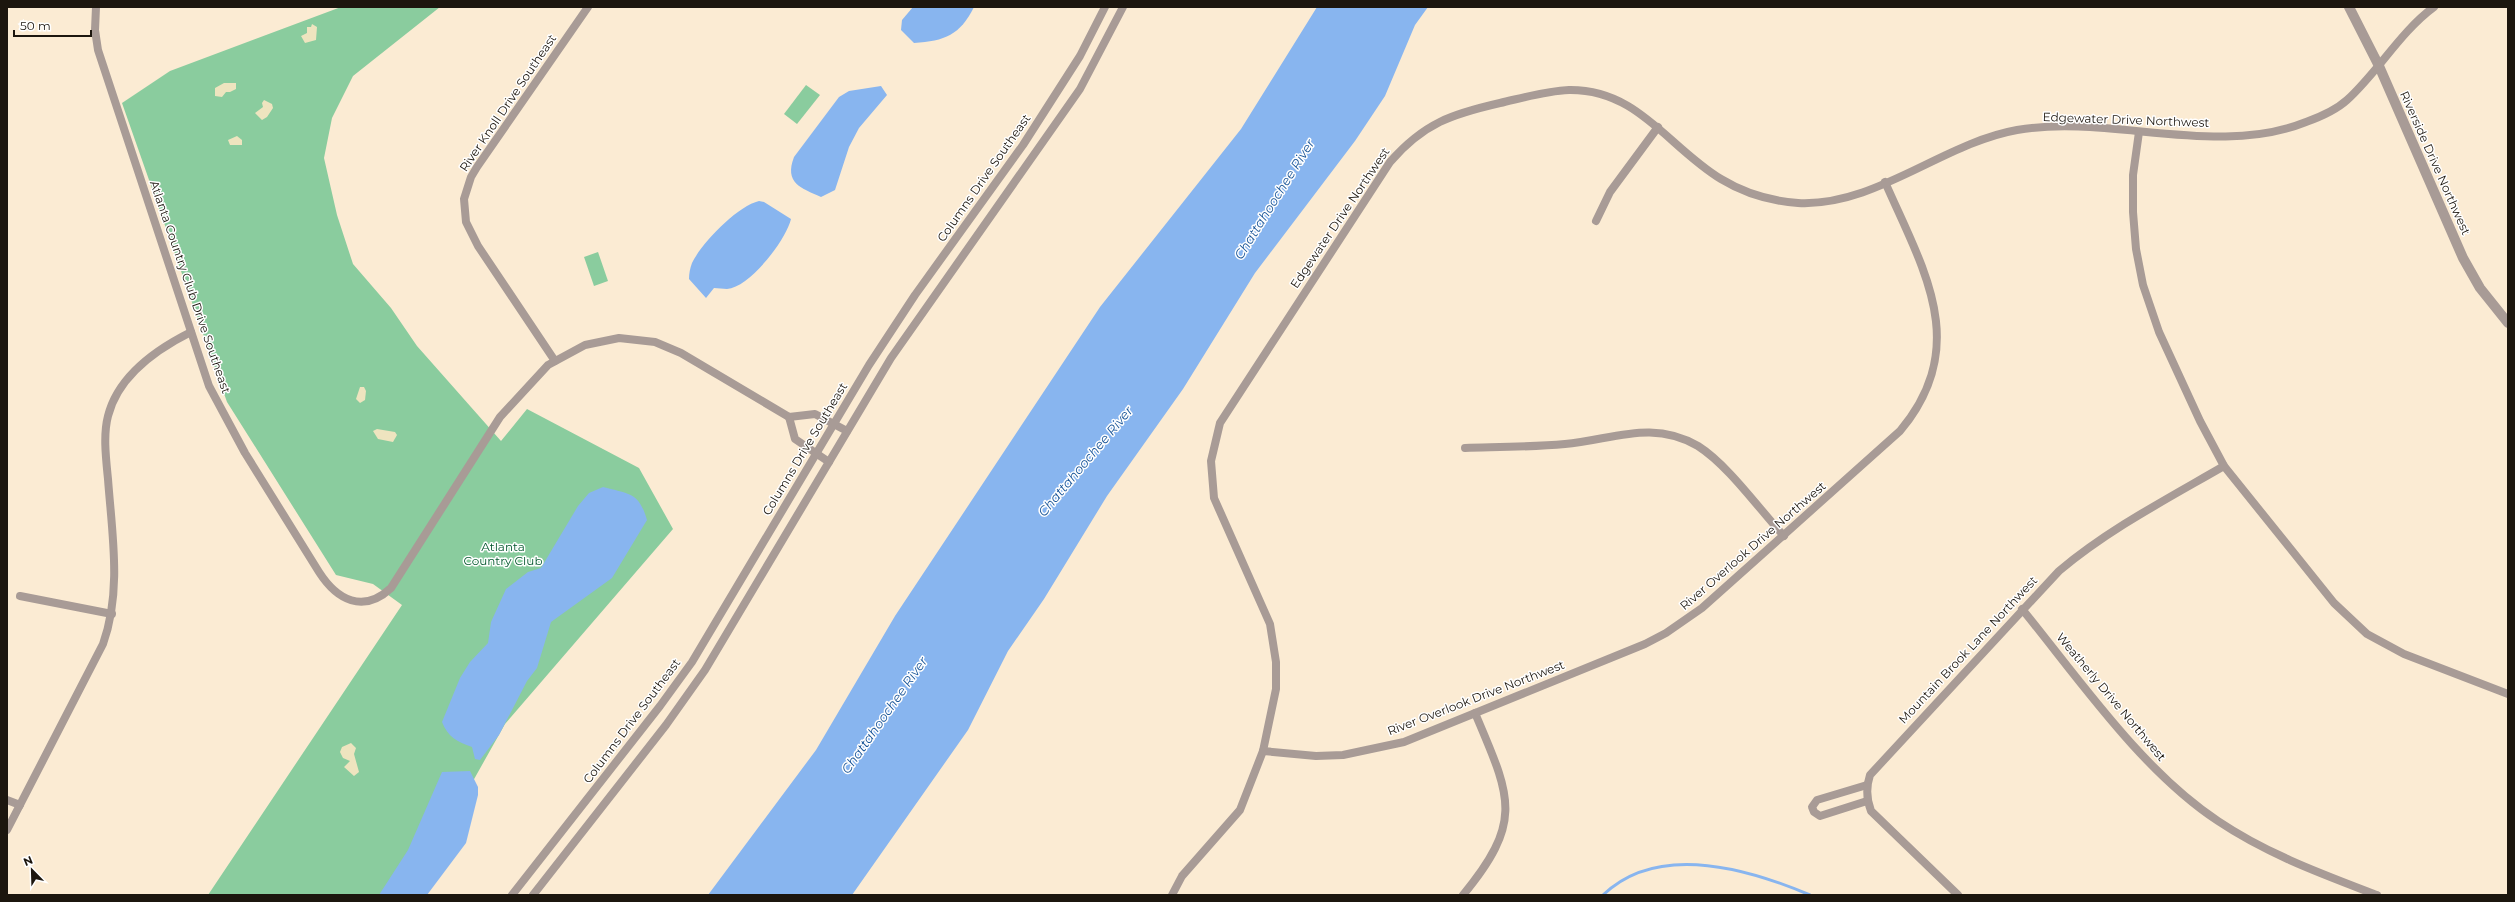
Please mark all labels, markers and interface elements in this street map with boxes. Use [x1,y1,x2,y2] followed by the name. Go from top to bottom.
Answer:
[14,12,91,38] scale bar
[20,18,51,33] text: 50 m
[456,31,559,174] street label: River Knoll Drive Southeast
[2397,89,2474,237] street label: Riverside Drive Northwest
[2042,109,2210,130] street label: Edgewater Drive Northwest
[934,111,1033,244] street label: Columns Drive Southeast
[1230,135,1318,262] water label: Chattahoochee River
[1287,144,1392,291] street label: Edgewater Drive Northwest
[147,178,234,395] street label: Atlanta Country Club Drive Southeast
[759,380,850,518] street label: Columns Drive Southeast
[1034,402,1136,519] water label: Chattahoochee River
[1677,478,1829,613] street label: River Overlook Drive Northwest
[463,539,543,568] park label: Atlanta Country Club
[1895,573,2040,727] street label: Mountain Brook Lane Northwest
[2053,630,2169,764] street label: Weatherly Drive Northwest
[838,653,931,777] water label: Chattahoochee River
[580,655,683,786] street label: Columns Drive Southeast
[1385,657,1567,738] street label: River Overlook Drive Northwest
[12,850,52,890] north arrow
[21,853,35,869] text: N

